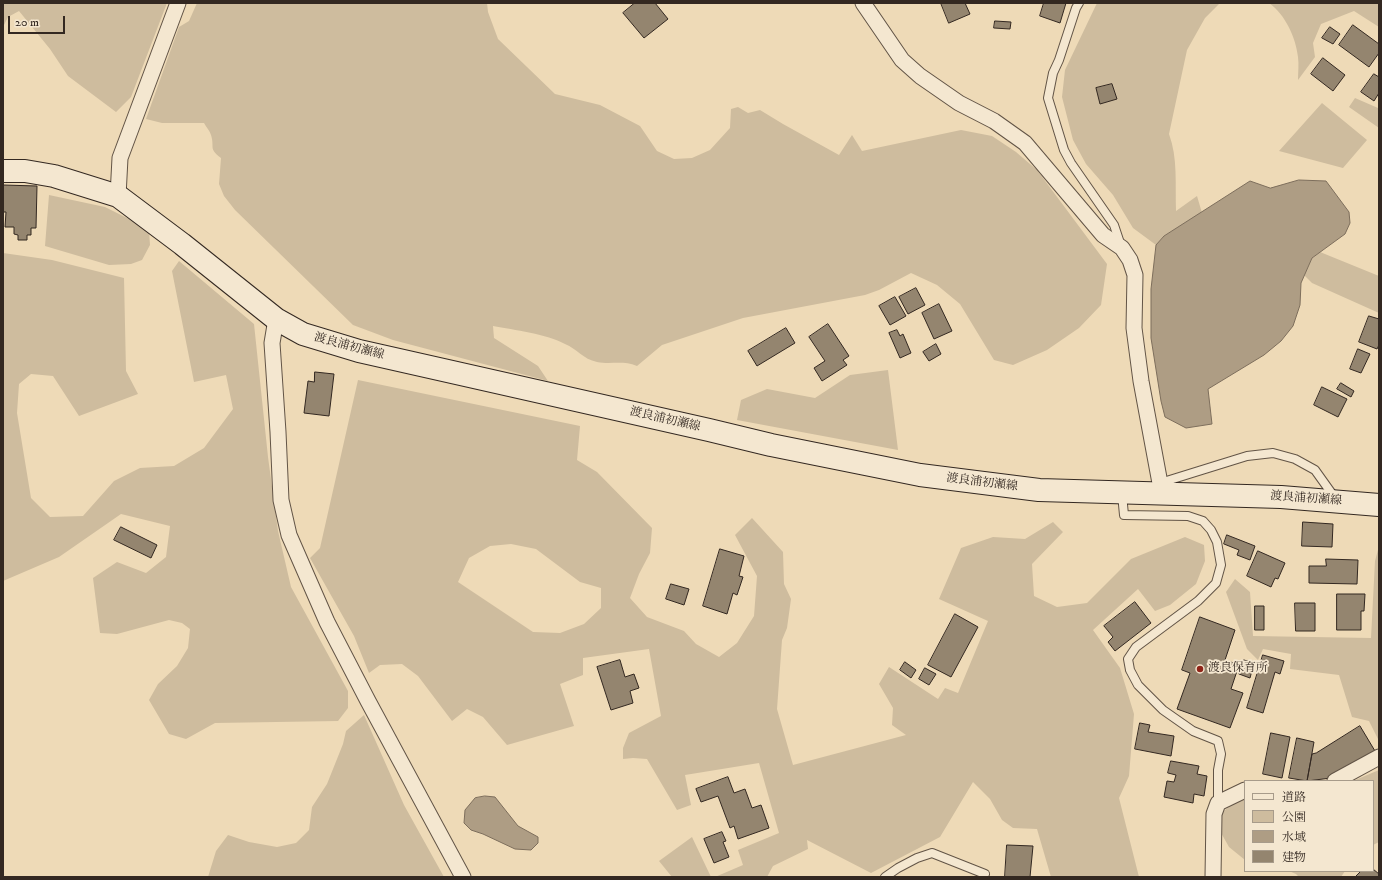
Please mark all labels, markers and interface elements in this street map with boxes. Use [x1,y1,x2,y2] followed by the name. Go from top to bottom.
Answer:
[10,8,67,34] scale bar
[15,15,39,30] text: 20 m
[312,331,386,363] street label: 渡良浦初瀬線
[628,405,702,435] street label: 渡良浦初瀬線
[945,471,1019,495] street label: 渡良浦初瀬線
[1270,489,1342,509] street label: 渡良浦初瀬線
[1208,662,1268,676] place label: 渡良保育所
[1195,664,1205,674] marker: 渡良保育所
[1244,780,1374,872] legend
[1282,790,1306,805] text: 道路
[1282,810,1306,825] text: 公園
[1282,830,1306,845] text: 水域
[1282,850,1306,865] text: 建物

